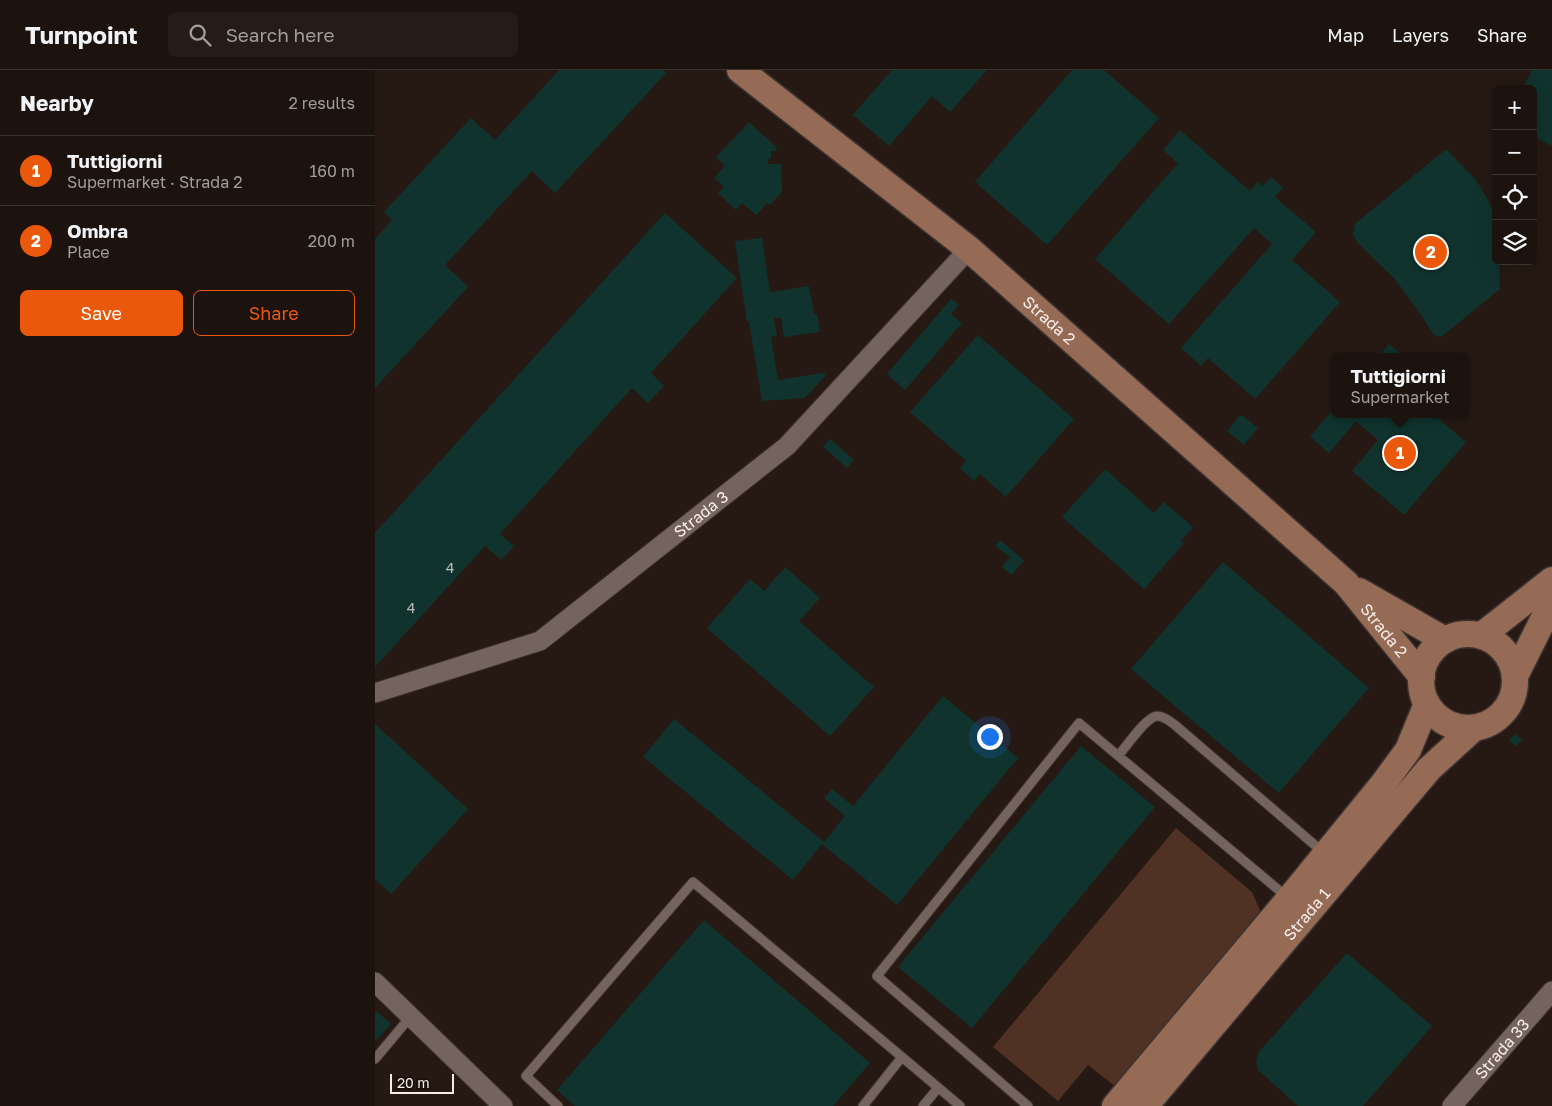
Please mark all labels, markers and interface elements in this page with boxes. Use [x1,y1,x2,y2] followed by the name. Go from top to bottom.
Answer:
[168,12,518,57] search box
[25,20,138,49] text: Turnpoint
[186,21,214,49] icon: search
[226,23,335,46] text: Search here
[1327,24,1364,46] text: Map
[1392,24,1449,46] text: Layers
[1477,24,1527,46] text: Share
[1492,85,1537,265] map controls
[1492,85,1537,130] button: +
[20,90,94,116] text: Nearby
[289,93,355,113] text: 2 results
[1492,130,1537,175] button: −
[67,149,163,172] text: Tuttigiorni
[32,161,40,181] text: 1
[309,161,355,181] text: 160 m
[67,172,243,192] text: Supermarket · Strada 2
[1492,175,1537,220] button: locate
[67,219,128,242] text: Ombra
[1492,220,1537,265] button: layers
[31,231,41,251] text: 2
[308,231,355,251] text: 200 m
[1415,233,1447,271] pin: 2
[67,242,110,262] text: Place
[20,290,183,336] button: Save
[193,290,355,336] button: Share
[1019,292,1080,349] street label: Strada 2
[1331,353,1469,418] popup
[1350,364,1446,387] text: Tuttigiorni
[1350,387,1450,407] text: Supermarket
[1384,434,1416,472] pin: 1
[670,486,732,542] street label: Strada 3
[446,559,454,576] house number: 4
[407,599,415,616] house number: 4
[1356,599,1412,661] street label: Strada 2
[977,724,1003,750] your location
[1279,884,1335,944] street label: Strada 1
[1470,1014,1533,1083] street label: Strada 33
[390,1071,454,1094] scale bar
[397,1074,430,1091] text: 20 m

